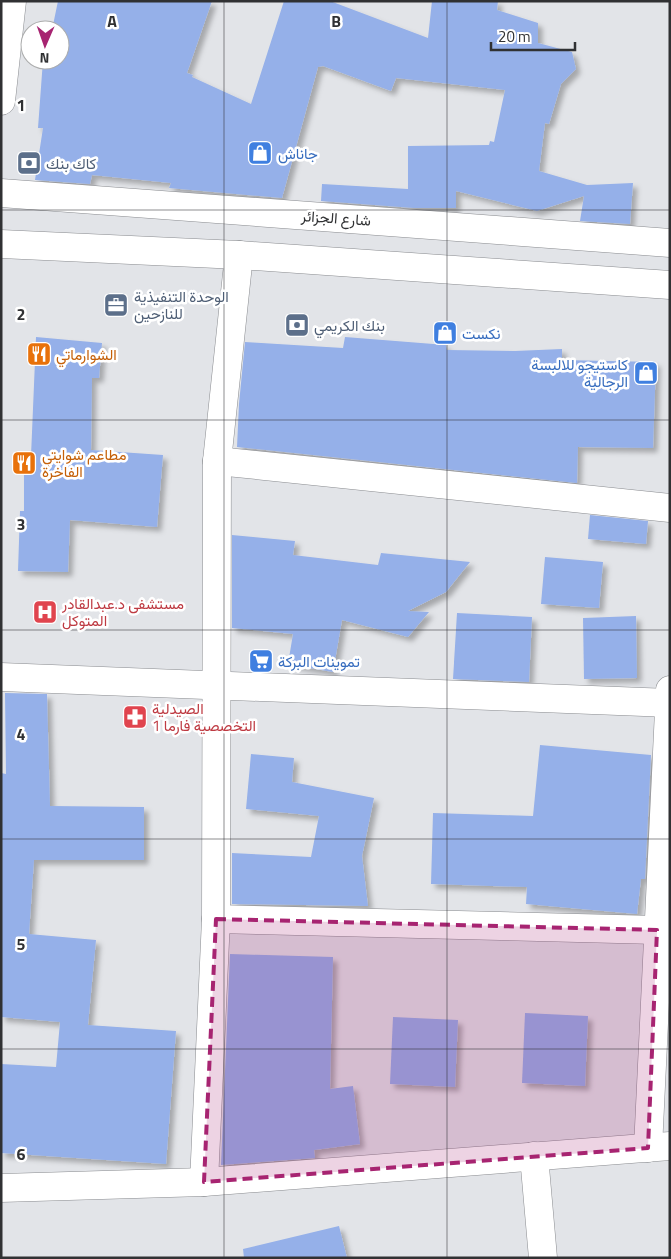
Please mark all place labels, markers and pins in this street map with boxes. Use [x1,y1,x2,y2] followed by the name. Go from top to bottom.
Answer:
[247,140,273,166] shop icon: جاناش
[278,142,318,165] place label: جاناش
[16,150,42,176] bank icon: كاك بنك
[46,152,97,175] place label: كاك بنك
[134,285,229,325] place label: الوحدة التنفيذية للنازحين
[103,292,129,318] office icon: الوحدة التنفيذية للنازحين
[284,312,310,338] bank icon: بنك الكريمي
[314,314,385,339] place label: بنك الكريمي
[432,320,458,346] shop icon: نكست
[462,322,501,345] place label: نكست
[26,341,52,367] restaurant icon: الشوارماتي
[56,343,117,368] place label: الشوارماتي
[531,353,628,393] place label: كاستيجو للالبسة الرجالية
[633,360,659,386] shop icon: كاستيجو للالبسة الرجالية
[42,443,126,483] place label: مطاعم شوايتي الفاخرة
[11,450,37,476] restaurant icon: مطاعم شوايتي الفاخرة
[61,592,184,632] place label: مستشفى د.عبدالقادر المتوكل
[32,599,58,625] hospital icon: مستشفى د.عبدالقادر المتوكل
[248,648,274,674] supermarket icon: تموينات البركة
[278,650,360,673] place label: تموينات البركة
[152,697,256,737] place label: الصيدلية التخصصية فارما 1
[122,704,148,730] pharmacy icon: الصيدلية التخصصية فارما 1

